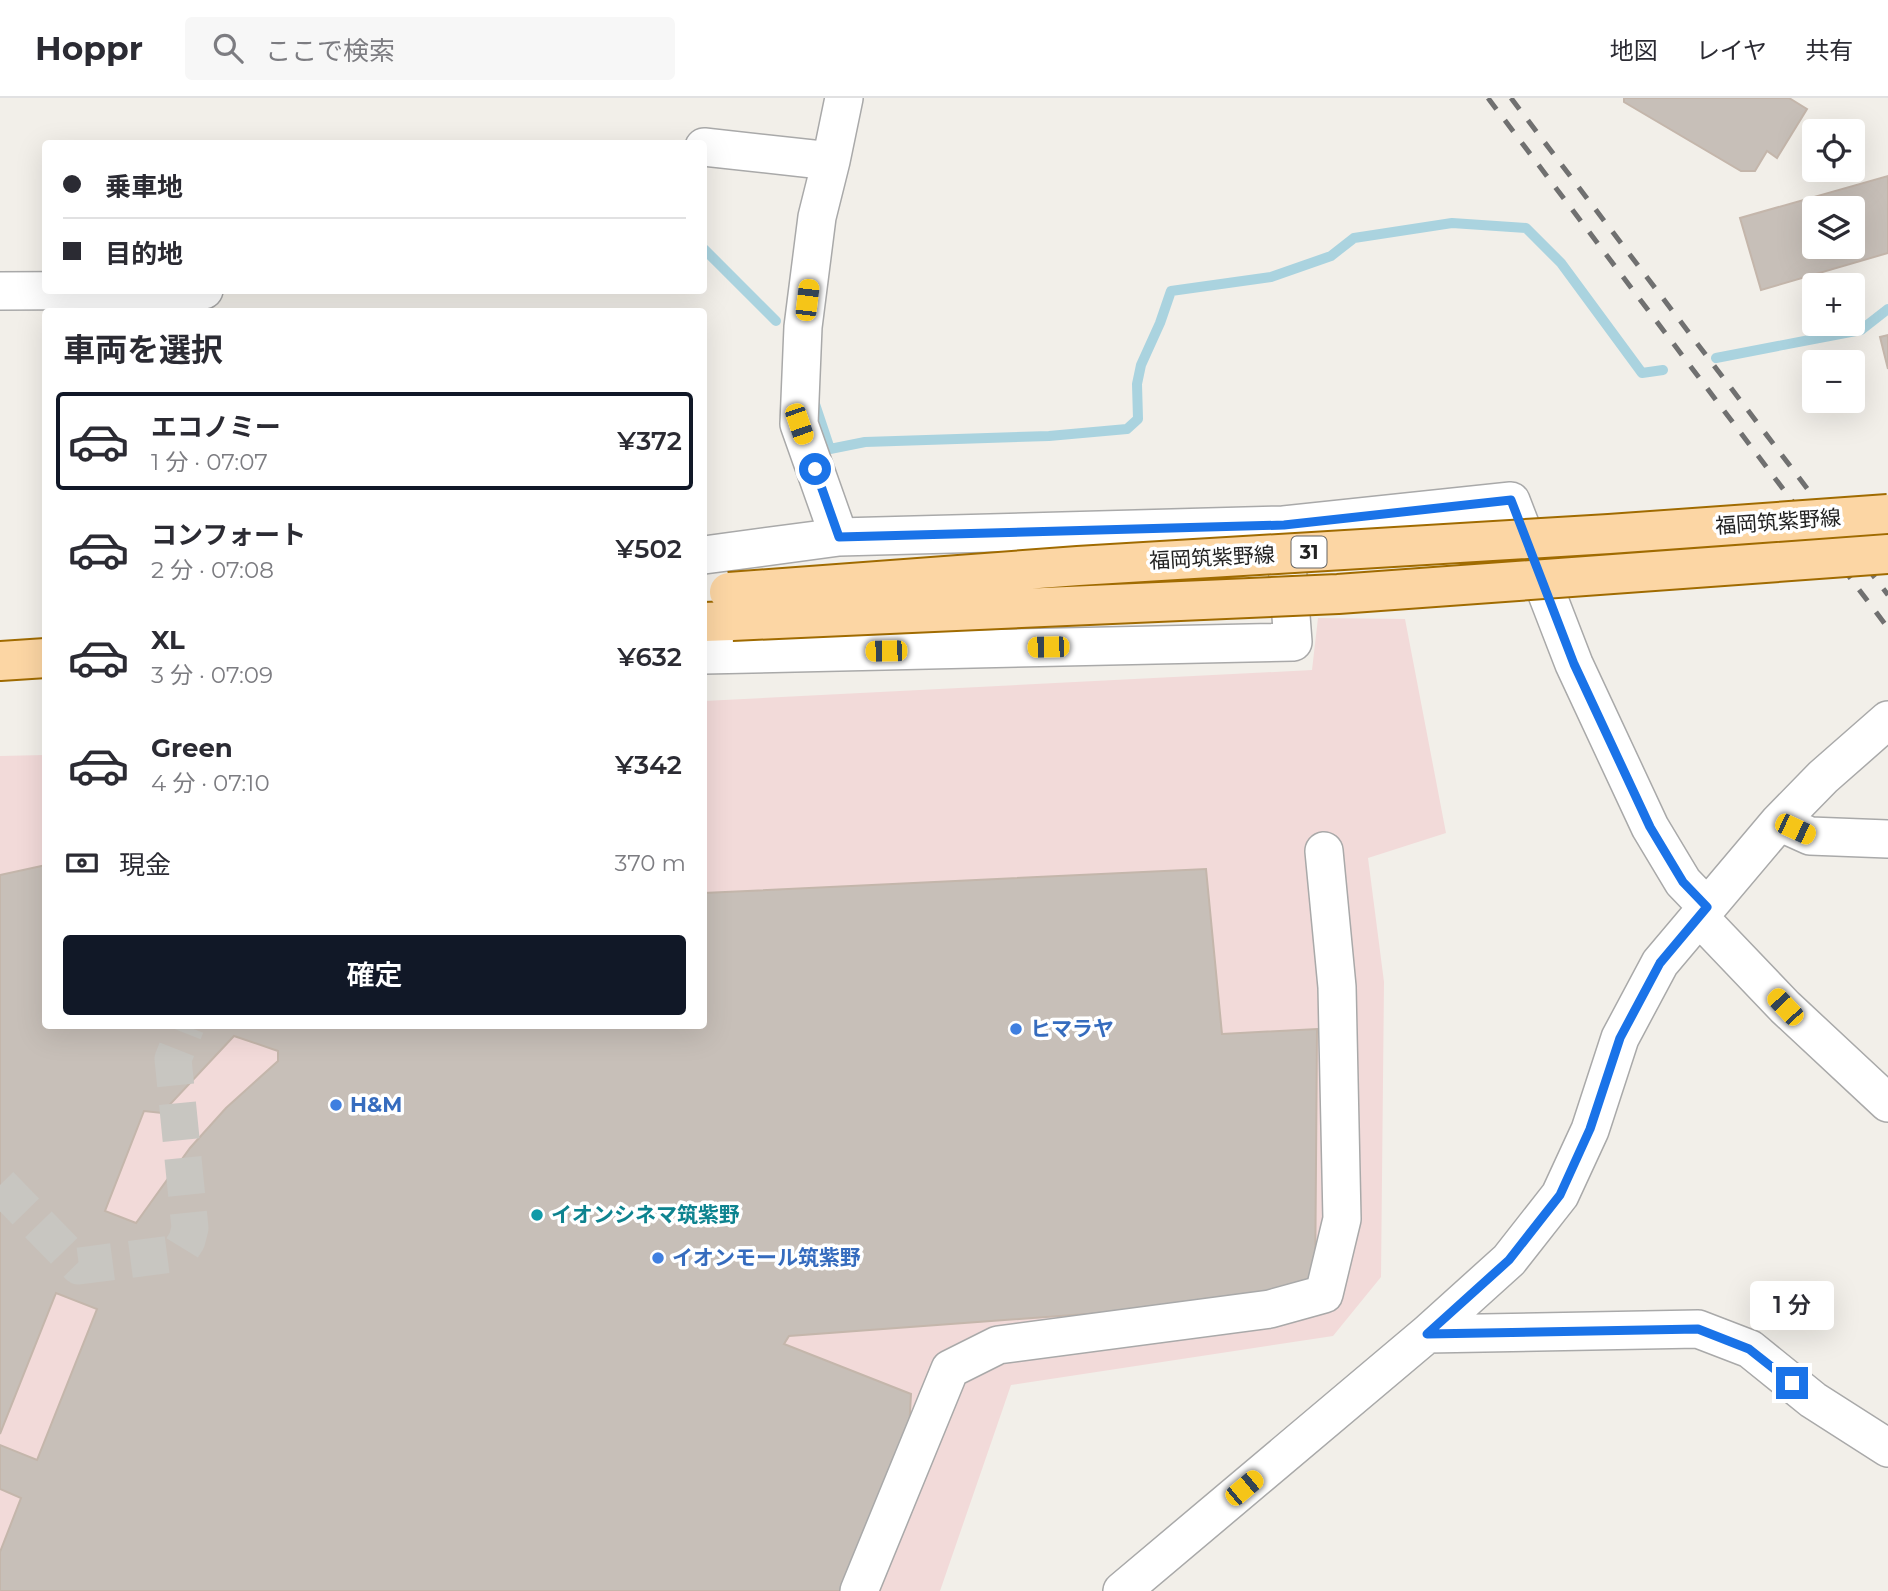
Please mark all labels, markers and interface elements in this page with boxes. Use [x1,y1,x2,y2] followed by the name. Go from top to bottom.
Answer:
[185,17,675,80] search box
[35,28,143,68] text: Hoppr
[209,29,247,67] icon: search
[265,35,395,67] text: ここで検索
[1610,36,1658,65] text: 地図
[1696,36,1767,65] text: レイヤ
[1805,36,1853,65] text: 共有
[1802,119,1865,413] map controls
[1802,119,1865,182] button: locate
[105,171,183,203] text: 乗車地
[1802,196,1865,259] button: layers
[105,238,183,270] text: 目的地
[1802,273,1865,336] button: +
[795,278,820,322] car
[63,330,223,369] text: 車両を選択
[1802,350,1865,413] button: −
[783,401,816,447] car
[67,410,130,473] icon: car
[151,411,281,443] text: エコノミー
[617,425,682,457] text: ¥372
[151,448,268,476] text: 1 分 · 07:07
[799,453,831,485] route start
[1714,505,1842,538] street label: 福岡筑紫野線
[67,518,130,581] icon: car
[151,519,306,551] text: コンフォート
[615,533,682,565] text: ¥502
[1292,536,1326,568] road number: 31
[1148,542,1276,573] street label: 福岡筑紫野線
[151,556,274,584] text: 2 分 · 07:08
[151,624,185,656] text: XL
[67,626,130,689] icon: car
[1027,636,1070,658] car
[865,640,908,662] car
[617,641,682,673] text: ¥632
[151,661,273,689] text: 3 分 · 07:09
[151,732,233,764] text: Green
[67,734,130,797] icon: car
[615,749,682,781] text: ¥342
[151,769,270,797] text: 4 分 · 07:10
[1772,811,1819,847] car
[63,844,101,882] icon: cash
[119,849,171,881] text: 現金
[615,849,686,877] text: 370 m
[63,935,686,1015] button: 確定
[1763,984,1808,1030] car
[1030,1016,1114,1041] place label: ヒマラヤ
[1008,1021,1024,1037] marker: ヒマラヤ
[350,1092,402,1117] place label: H&M
[328,1097,344,1113] marker: H&M
[551,1202,740,1227] place label: イオンシネマ筑紫野
[529,1207,545,1223] marker: イオンシネマ筑紫野
[672,1245,861,1270] place label: イオンモール筑紫野
[650,1250,666,1266] marker: イオンモール筑紫野
[1750,1282,1834,1330] callout: 1 分
[1773,1291,1811,1319] text: 1 分
[1776,1367,1808,1399] route end
[1222,1466,1267,1510] car

